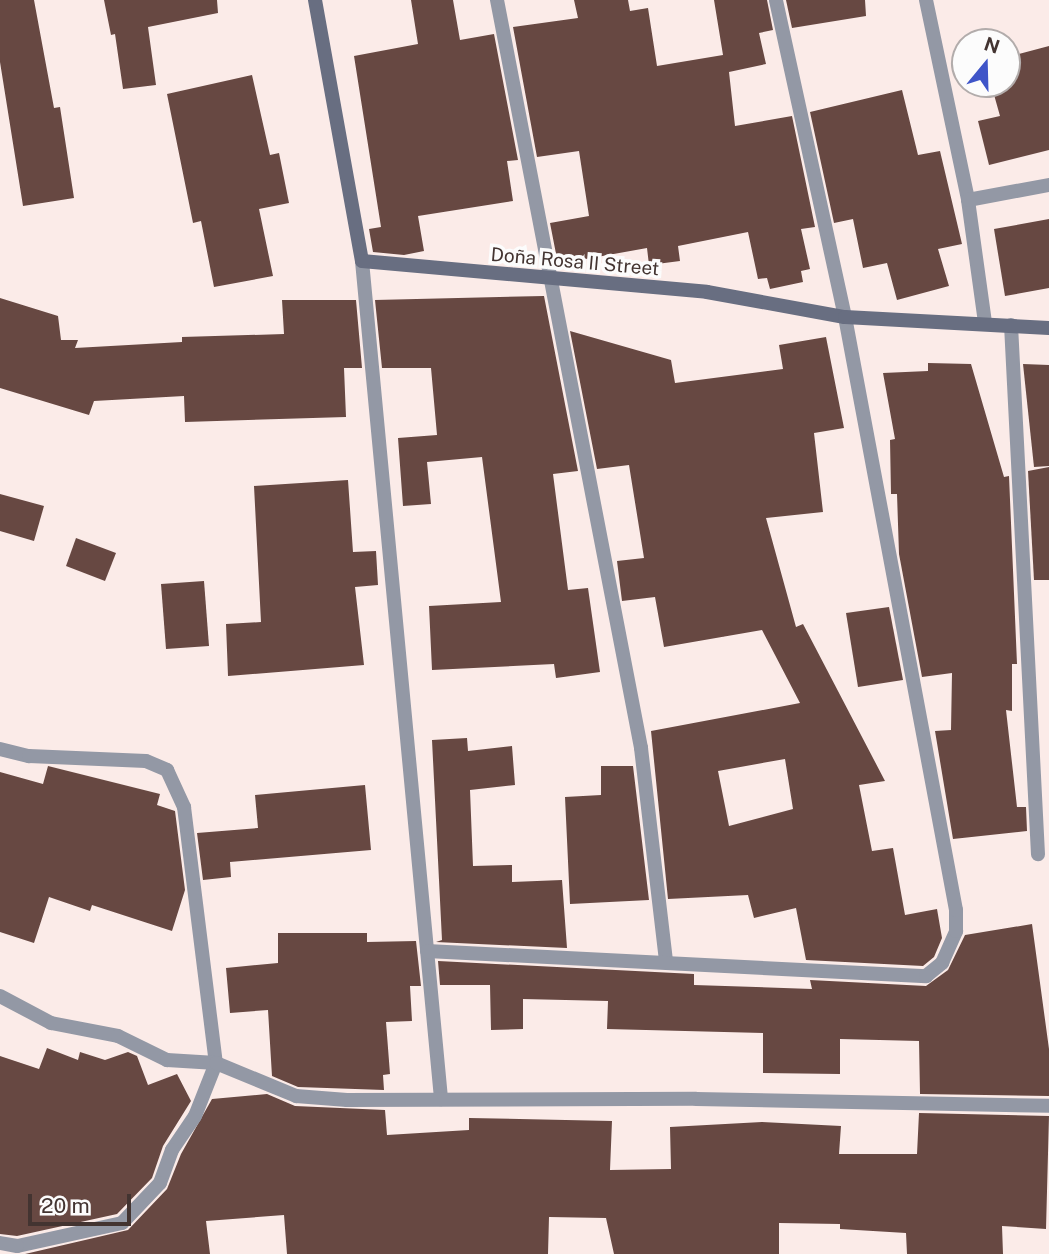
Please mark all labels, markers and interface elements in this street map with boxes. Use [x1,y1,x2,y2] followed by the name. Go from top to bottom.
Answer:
[951,28,1021,98] north arrow
[982,32,1003,58] text: N
[490,243,660,281] street label: Doña Rosa II Street
[32,1180,135,1224] scale bar
[41,1193,90,1218] text: 20 m

